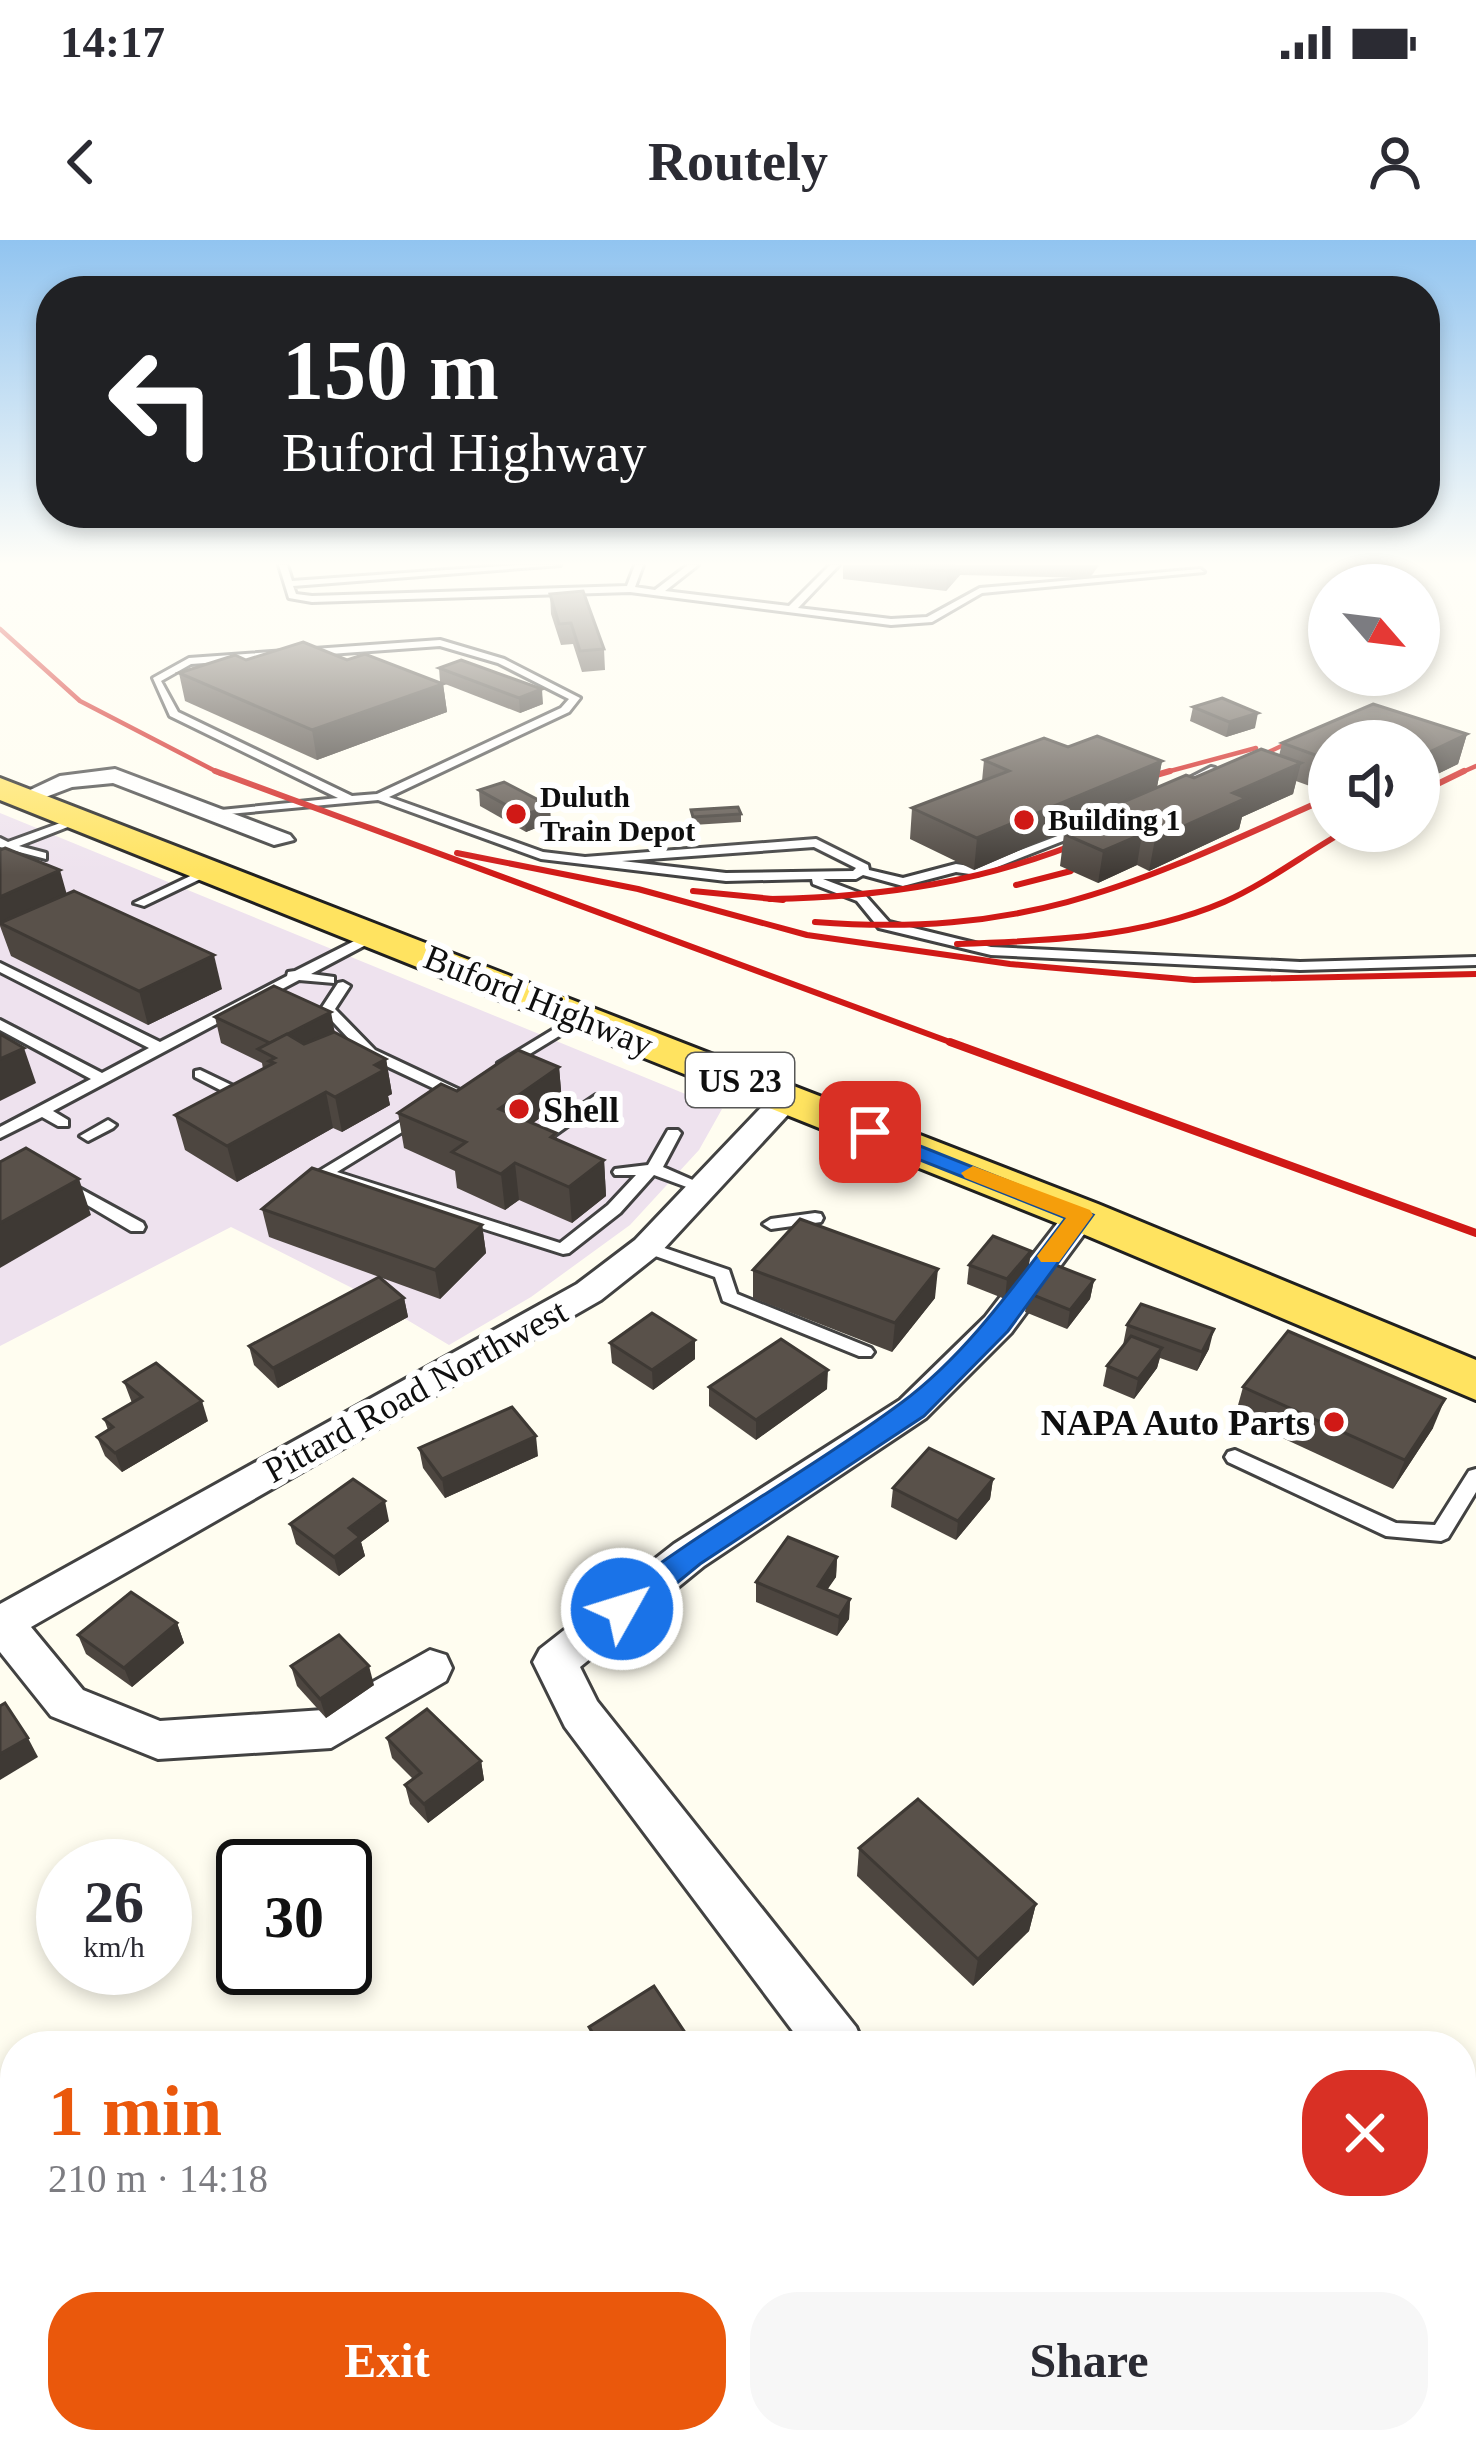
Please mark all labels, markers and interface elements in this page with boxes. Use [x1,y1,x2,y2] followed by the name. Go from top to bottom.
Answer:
[60,17,165,67] text: 14:17
[48,129,114,195] icon: back
[1362,129,1428,195] icon: person
[648,132,828,192] text: Routely
[84,324,240,480] icon: left
[282,324,499,417] text: 150 m
[282,423,646,483] text: Buford Highway
[1308,564,1440,696] north arrow
[1308,564,1440,852] map controls
[1308,720,1440,852] button: sound
[540,780,695,847] place label: Duluth Train Depot
[503,801,529,827] marker: Duluth Train Depot
[1048,803,1181,836] place label: Building 1
[1011,807,1037,833] marker: Building 1
[418,937,659,1065] street label: Buford Highway
[686,1053,794,1107] road number: US 23
[819,1081,921,1183] pin
[543,1090,619,1130] place label: Shell
[506,1096,532,1122] marker: Shell
[837,1099,903,1165] icon: arrive
[257,1291,574,1491] street label: Pittard Road Northwest
[1041,1403,1310,1443] place label: NAPA Auto Parts
[1321,1409,1347,1435] marker: NAPA Auto Parts
[559,1546,685,1672] position arrow
[216,1839,372,1995] speed limit sign: 30
[84,1869,144,1935] text: 26
[83,1930,145,1963] text: km/h
[1302,2070,1428,2196] button: close
[48,2071,222,2151] text: 1 min
[48,2157,268,2200] text: 210 m · 14:18
[48,2292,726,2430] button: Exit
[750,2292,1428,2430] button: Share

